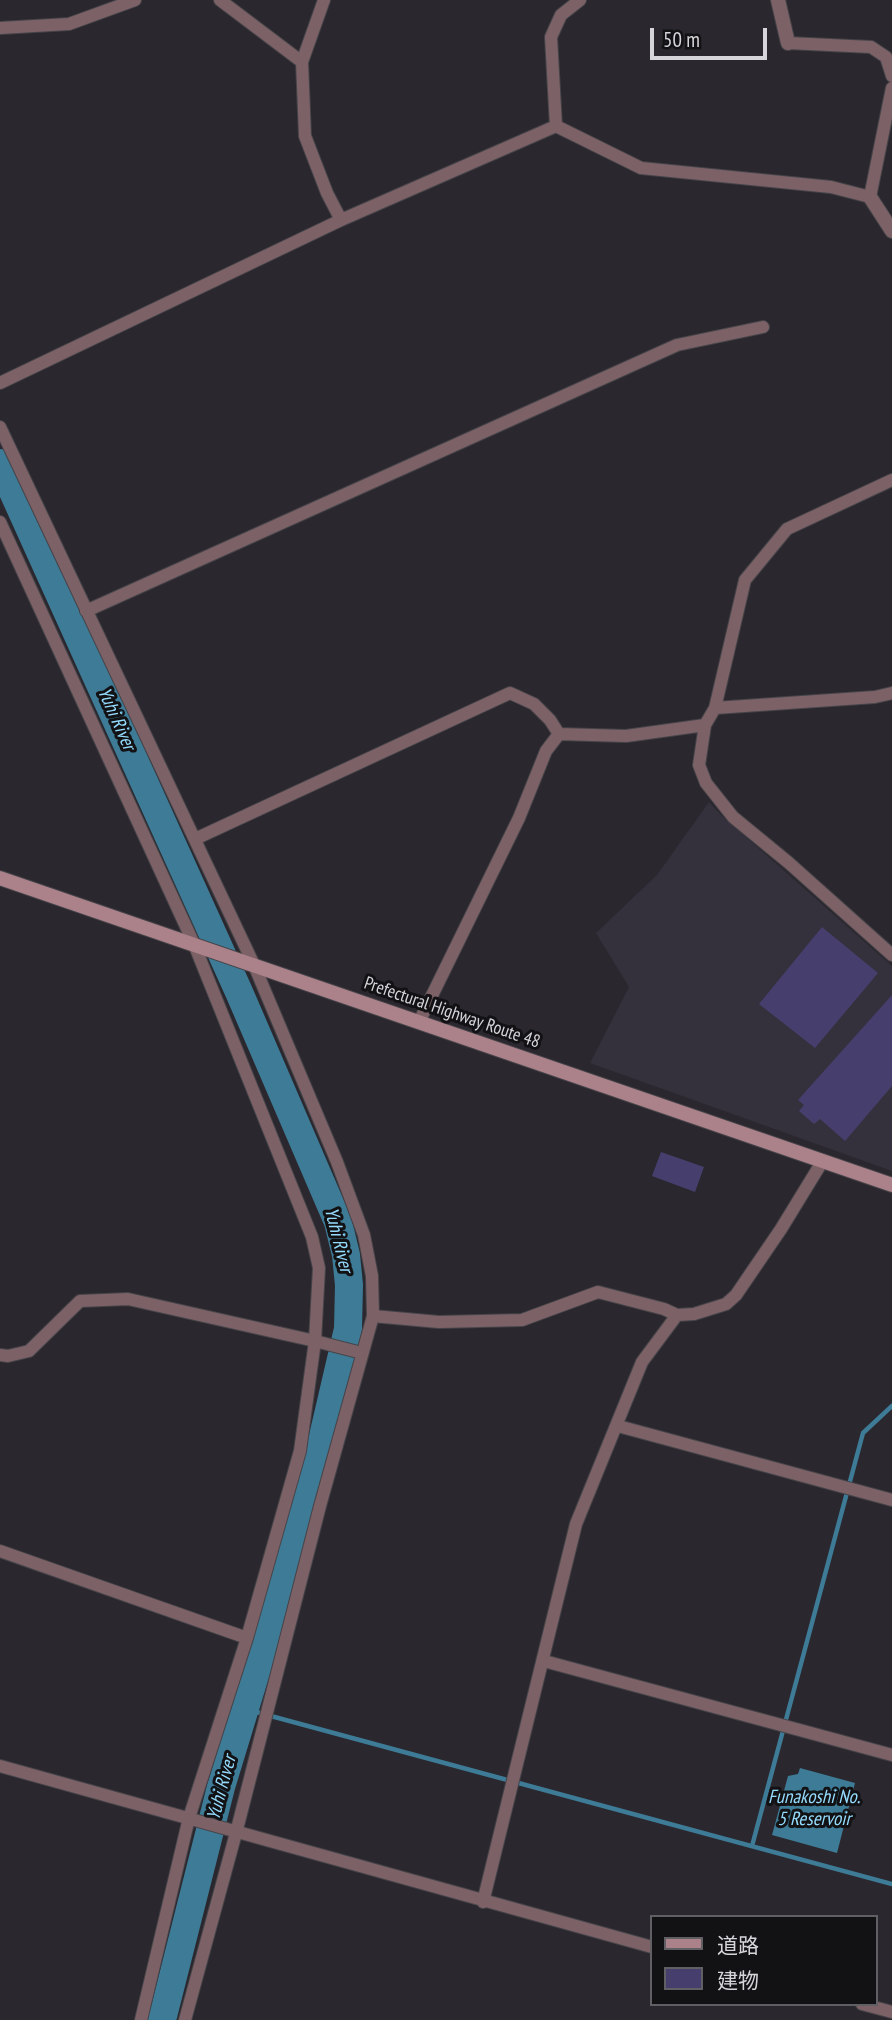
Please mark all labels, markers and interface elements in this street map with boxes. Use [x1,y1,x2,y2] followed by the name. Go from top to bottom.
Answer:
[654,14,771,58] scale bar
[663,26,700,53] text: 50 m
[92,684,140,754] water label: Yuhi River
[361,973,543,1053] street label: Prefectural Highway Route 48
[319,1205,357,1275] water label: Yuhi River
[202,1753,242,1823] water label: Yuhi River
[768,1787,860,1831] water label: Funakoshi No. 5 Reservoir
[650,1915,878,2006] legend
[717,1932,759,1959] text: 道路
[717,1967,759,1994] text: 建物

